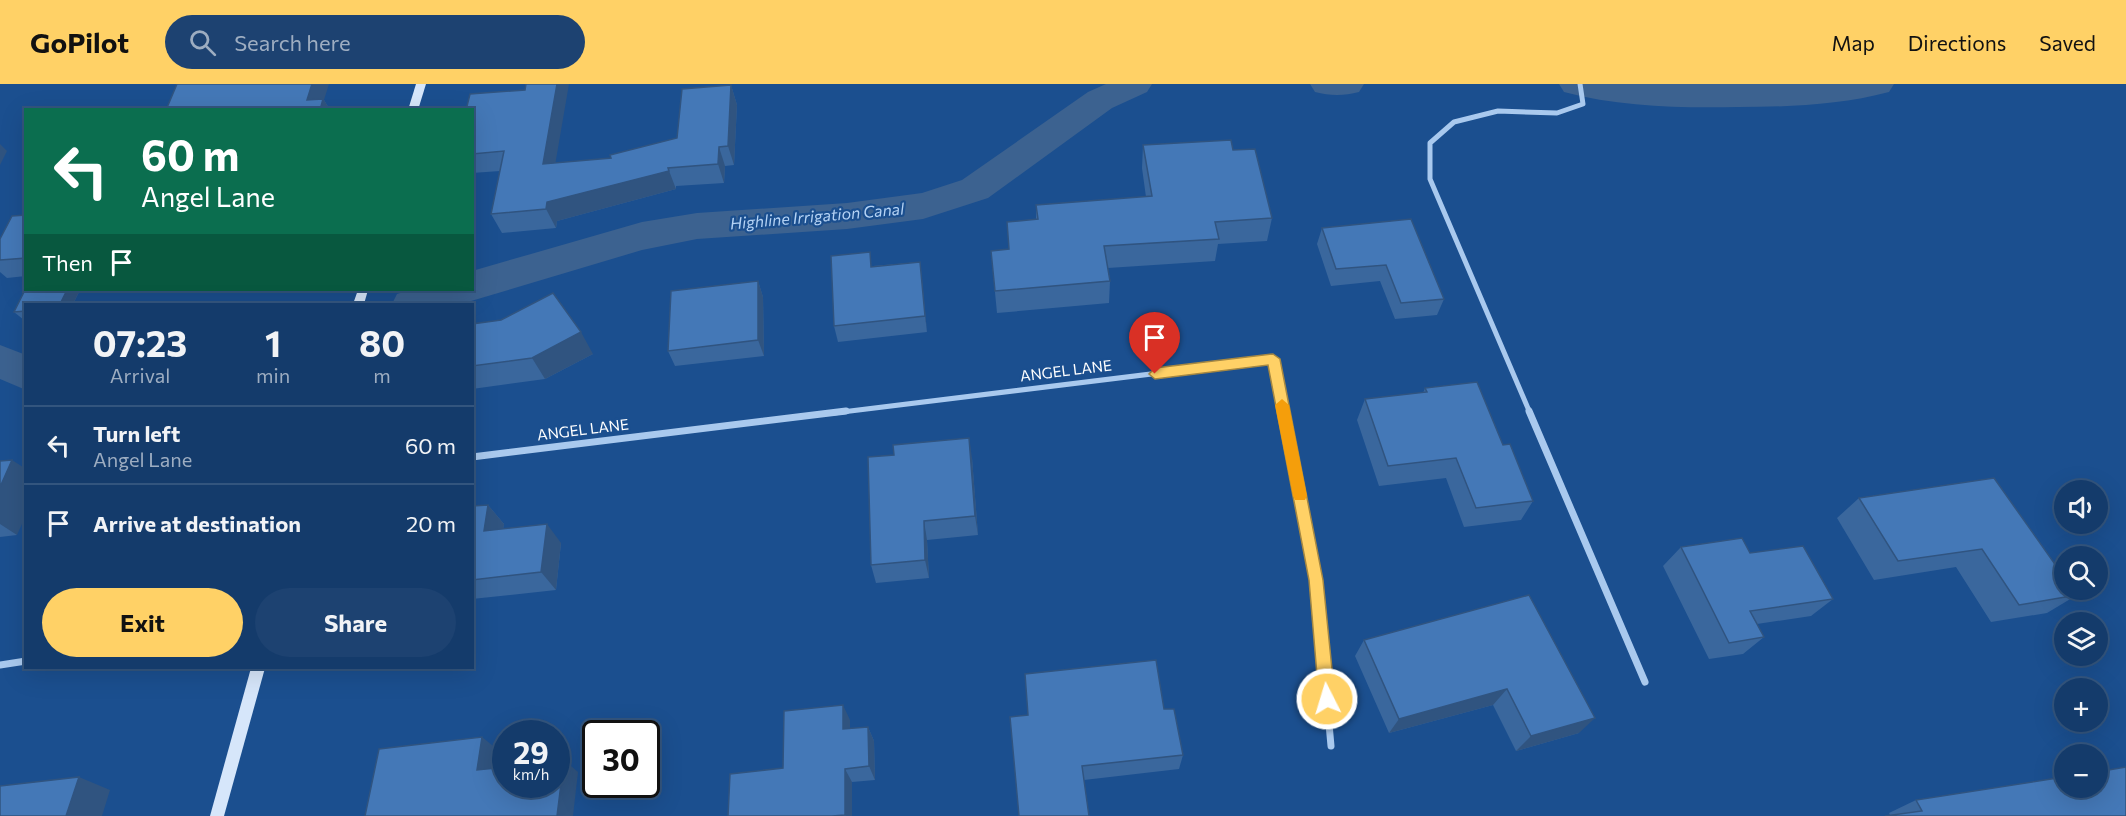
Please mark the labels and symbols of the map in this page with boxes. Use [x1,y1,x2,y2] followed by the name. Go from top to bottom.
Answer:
[729,198,906,233] water label: Highline Irrigation Canal
[1129,312,1180,374] pin
[1019,355,1113,385] street label: ANGEL LANE
[536,414,630,444] street label: ANGEL LANE
[1295,667,1359,731] position arrow
[582,720,660,798] speed limit sign: 30

